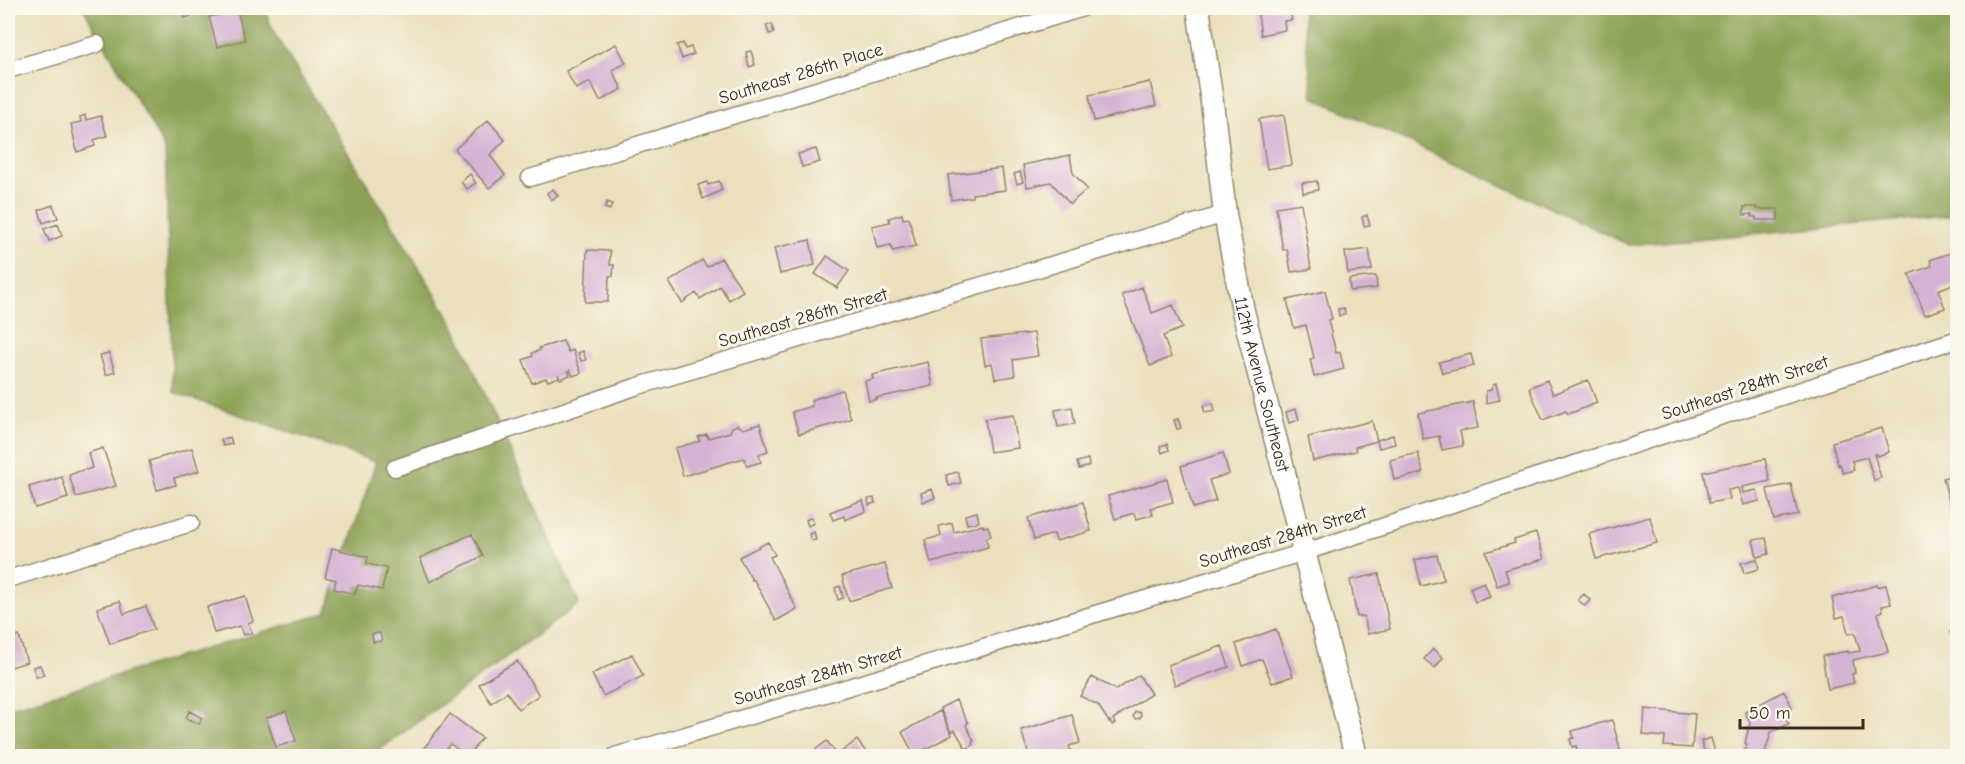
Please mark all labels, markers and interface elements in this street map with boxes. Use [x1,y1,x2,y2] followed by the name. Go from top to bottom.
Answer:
[716,39,886,109] street label: Southeast 286th Place
[716,284,891,352] street label: Southeast 286th Street
[1230,295,1294,475] street label: 112th Avenue Southeast
[1659,351,1832,425] street label: Southeast 284th Street
[1197,501,1370,572] street label: Southeast 284th Street
[732,642,905,710] street label: Southeast 284th Street
[1740,692,1863,730] scale bar
[1749,703,1791,724] text: 50 m

